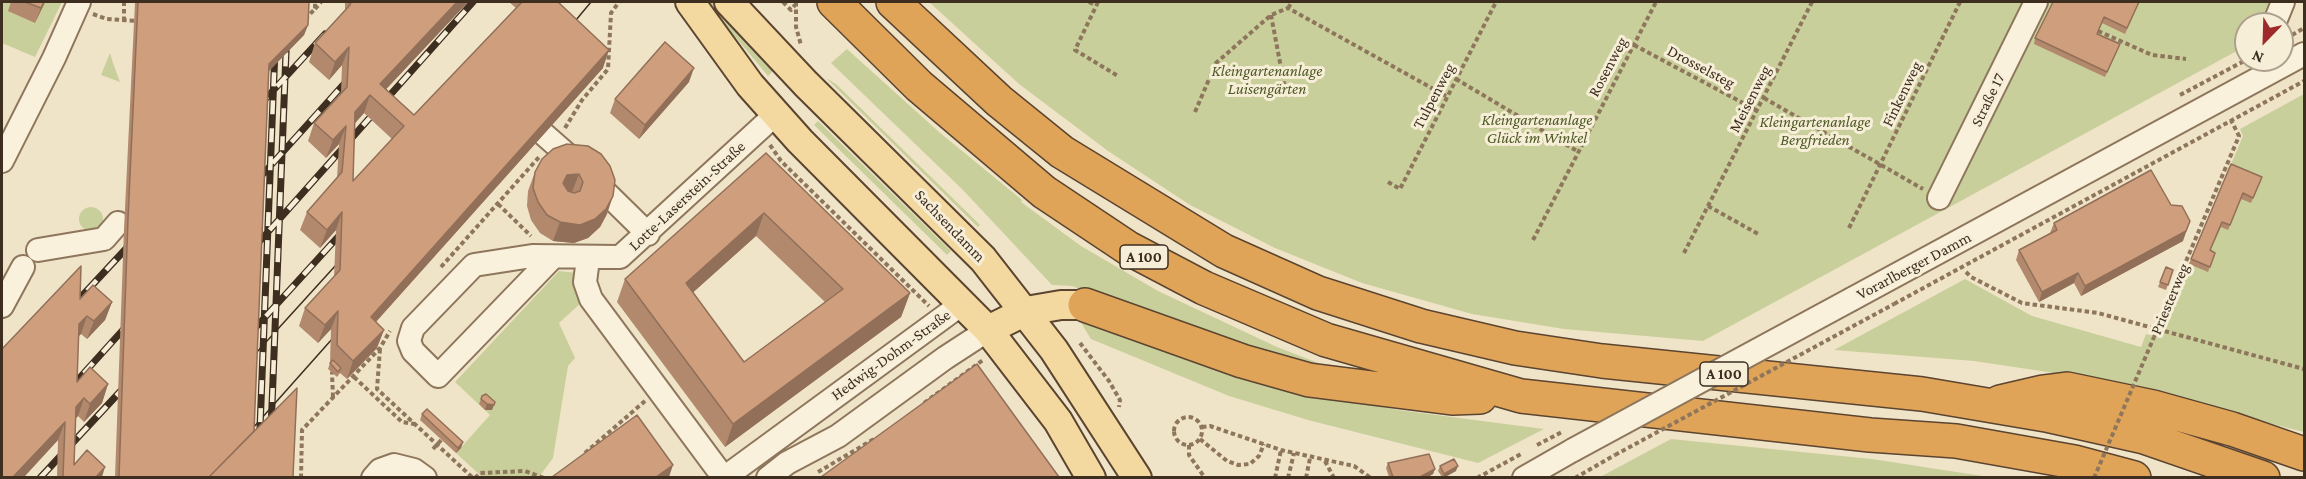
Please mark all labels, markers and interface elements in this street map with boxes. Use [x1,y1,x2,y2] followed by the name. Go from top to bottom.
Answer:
[2234,12,2294,72] north arrow
[1584,34,1632,100] street label: Rosenweg
[1664,41,1738,93] street label: Drosselsteg
[2249,47,2266,67] text: N
[1878,58,1926,130] street label: Finkenweg
[1409,60,1459,132] street label: Tulpenweg
[1212,61,1322,99] park label: Kleingartenanlage Luisengärten
[1725,62,1775,136] street label: Meisenweg
[1967,70,2009,130] street label: Straße 17
[1482,110,1592,148] park label: Kleingartenanlage Glück im Winkel
[1760,112,1870,150] park label: Kleingartenanlage Bergfrieden
[625,137,749,255] street label: Lotte-Laserstein-Straße
[911,186,989,266] street label: Sachsendamm
[1854,228,1974,304] street label: Vorarlberger Damm
[1120,245,1168,269] road number: A 100
[2146,260,2194,338] street label: Priesterweg
[828,305,954,405] street label: Hedwig-Dohm-Straße
[1700,362,1748,386] road number: A 100

